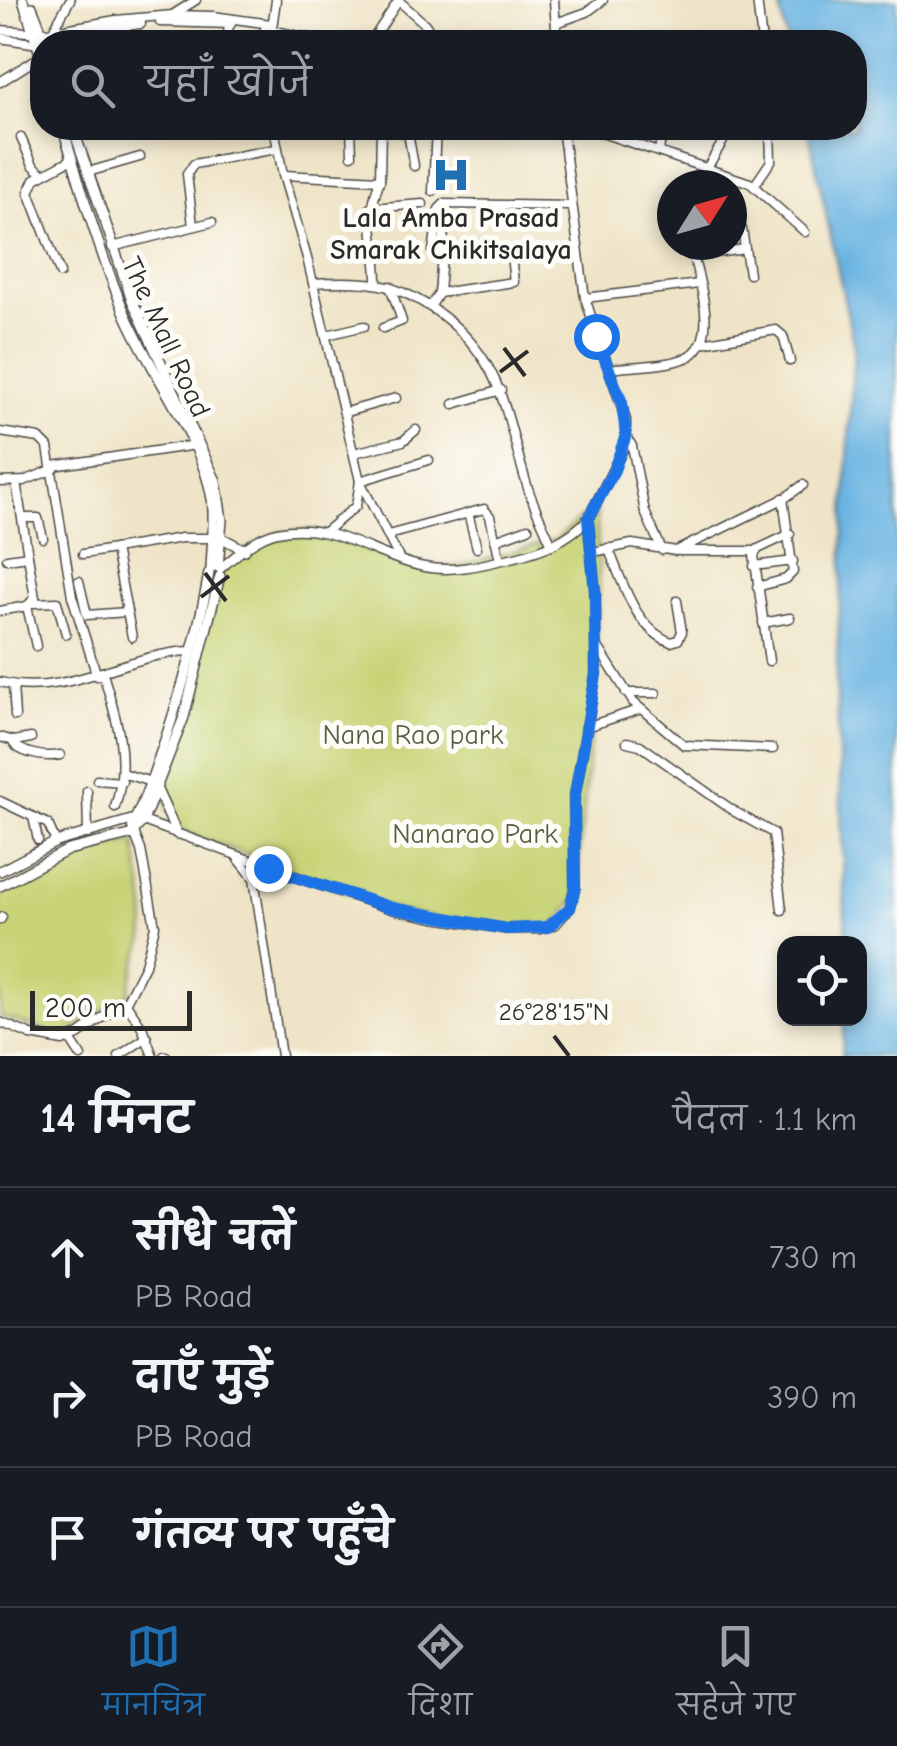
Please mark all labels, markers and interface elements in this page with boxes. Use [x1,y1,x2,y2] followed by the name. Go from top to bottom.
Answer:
[30,30,867,140] search box
[65,58,120,113] icon: search
[145,61,311,105] text: यहाँ खोजें
[430,154,472,196] hospital icon: Lala Amba Prasad Smarak Chikitsalaya
[657,170,747,260] north arrow
[330,202,572,266] place label: Lala Amba Prasad Smarak Chikitsalaya
[115,252,217,422] street label: The Mall Road
[574,314,620,360] route start
[322,719,504,751] park label: Nana Rao park
[392,818,558,850] park label: Nanarao Park
[246,846,292,892] route end
[777,936,867,1026] map controls
[777,936,867,1026] button: locate
[30,986,192,1030] scale bar
[45,992,126,1024] text: 200 m
[499,997,609,1026] text: 26°28'15"N
[40,1094,193,1143] text: 14 मिनट
[673,1101,857,1138] text: पैदल · 1.1 km
[135,1215,294,1259] text: सीधे चलें
[40,1230,95,1285] icon: ahead
[769,1239,857,1276] text: 730 m
[135,1278,253,1315] text: PB Road
[135,1355,271,1399] text: दाएँ मुड़ें
[40,1370,95,1425] icon: right
[767,1379,857,1416] text: 390 m
[135,1418,253,1455] text: PB Road
[40,1510,95,1565] icon: arrive
[135,1513,393,1557] text: गंतव्य पर पहुँचे
[102,1619,205,1736] tab: मानचित्र
[409,1619,472,1736] tab: दिशा
[676,1619,795,1736] tab: सहेजे गए

